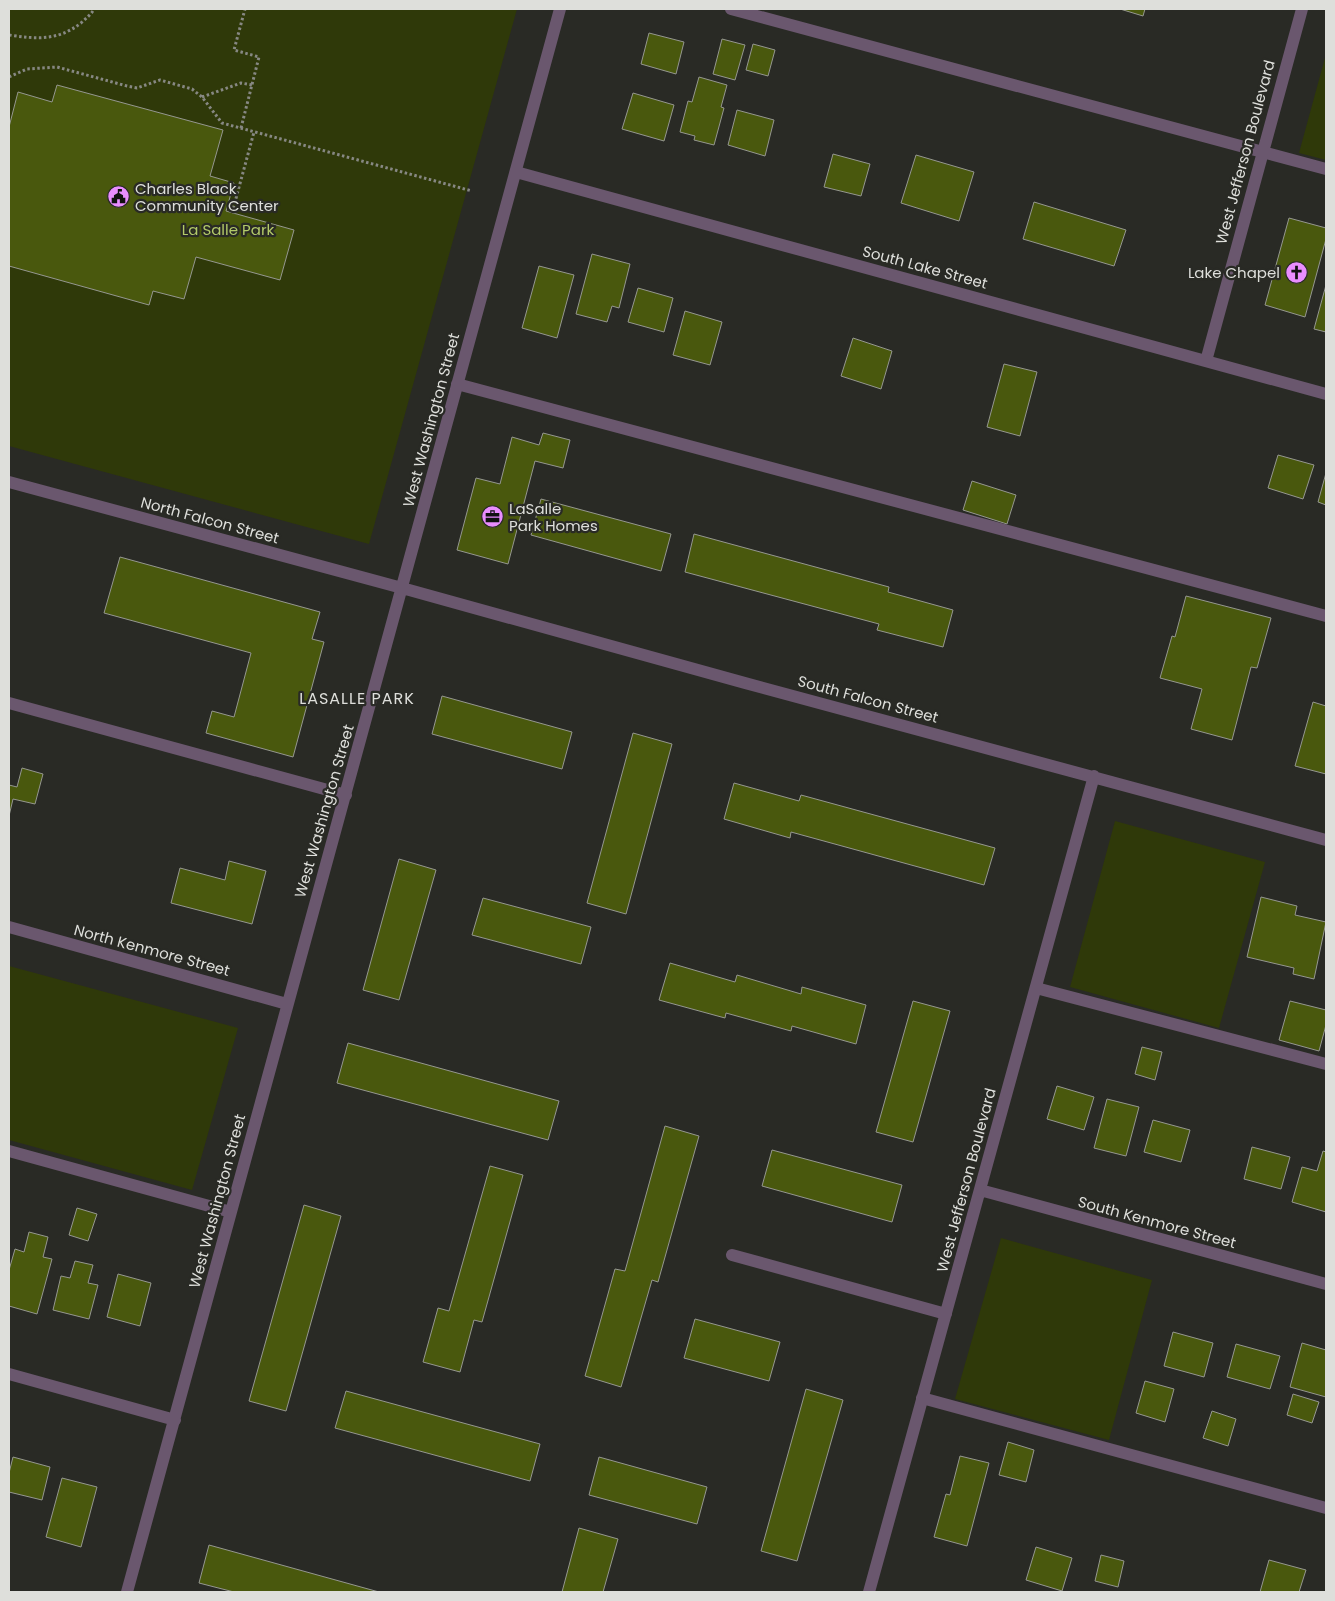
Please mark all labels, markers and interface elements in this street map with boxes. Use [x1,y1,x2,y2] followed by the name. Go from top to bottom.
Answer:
[1210,58,1280,246] street label: West Jefferson Boulevard
[135,178,279,216] place label: Charles Black Community Center
[107,185,131,209] public building icon: Charles Black Community Center
[182,219,274,240] park label: La Salle Park
[860,240,990,294] street label: South Lake Street
[1284,260,1308,284] church icon: Lake Chapel
[1188,262,1280,283] place label: Lake Chapel
[398,331,464,509] street label: West Washington Street
[138,491,282,549] street label: North Falcon Street
[509,498,598,536] place label: LaSalle Park Homes
[481,505,505,529] office icon: LaSalle Park Homes
[795,670,941,728] street label: South Falcon Street
[299,687,415,710] district label: LASALLE PARK
[289,722,359,900] street label: West Washington Street
[72,919,232,981] street label: North Kenmore Street
[931,1086,1001,1274] street label: West Jefferson Boulevard
[184,1112,250,1290] street label: West Washington Street
[1076,1191,1238,1253] street label: South Kenmore Street

